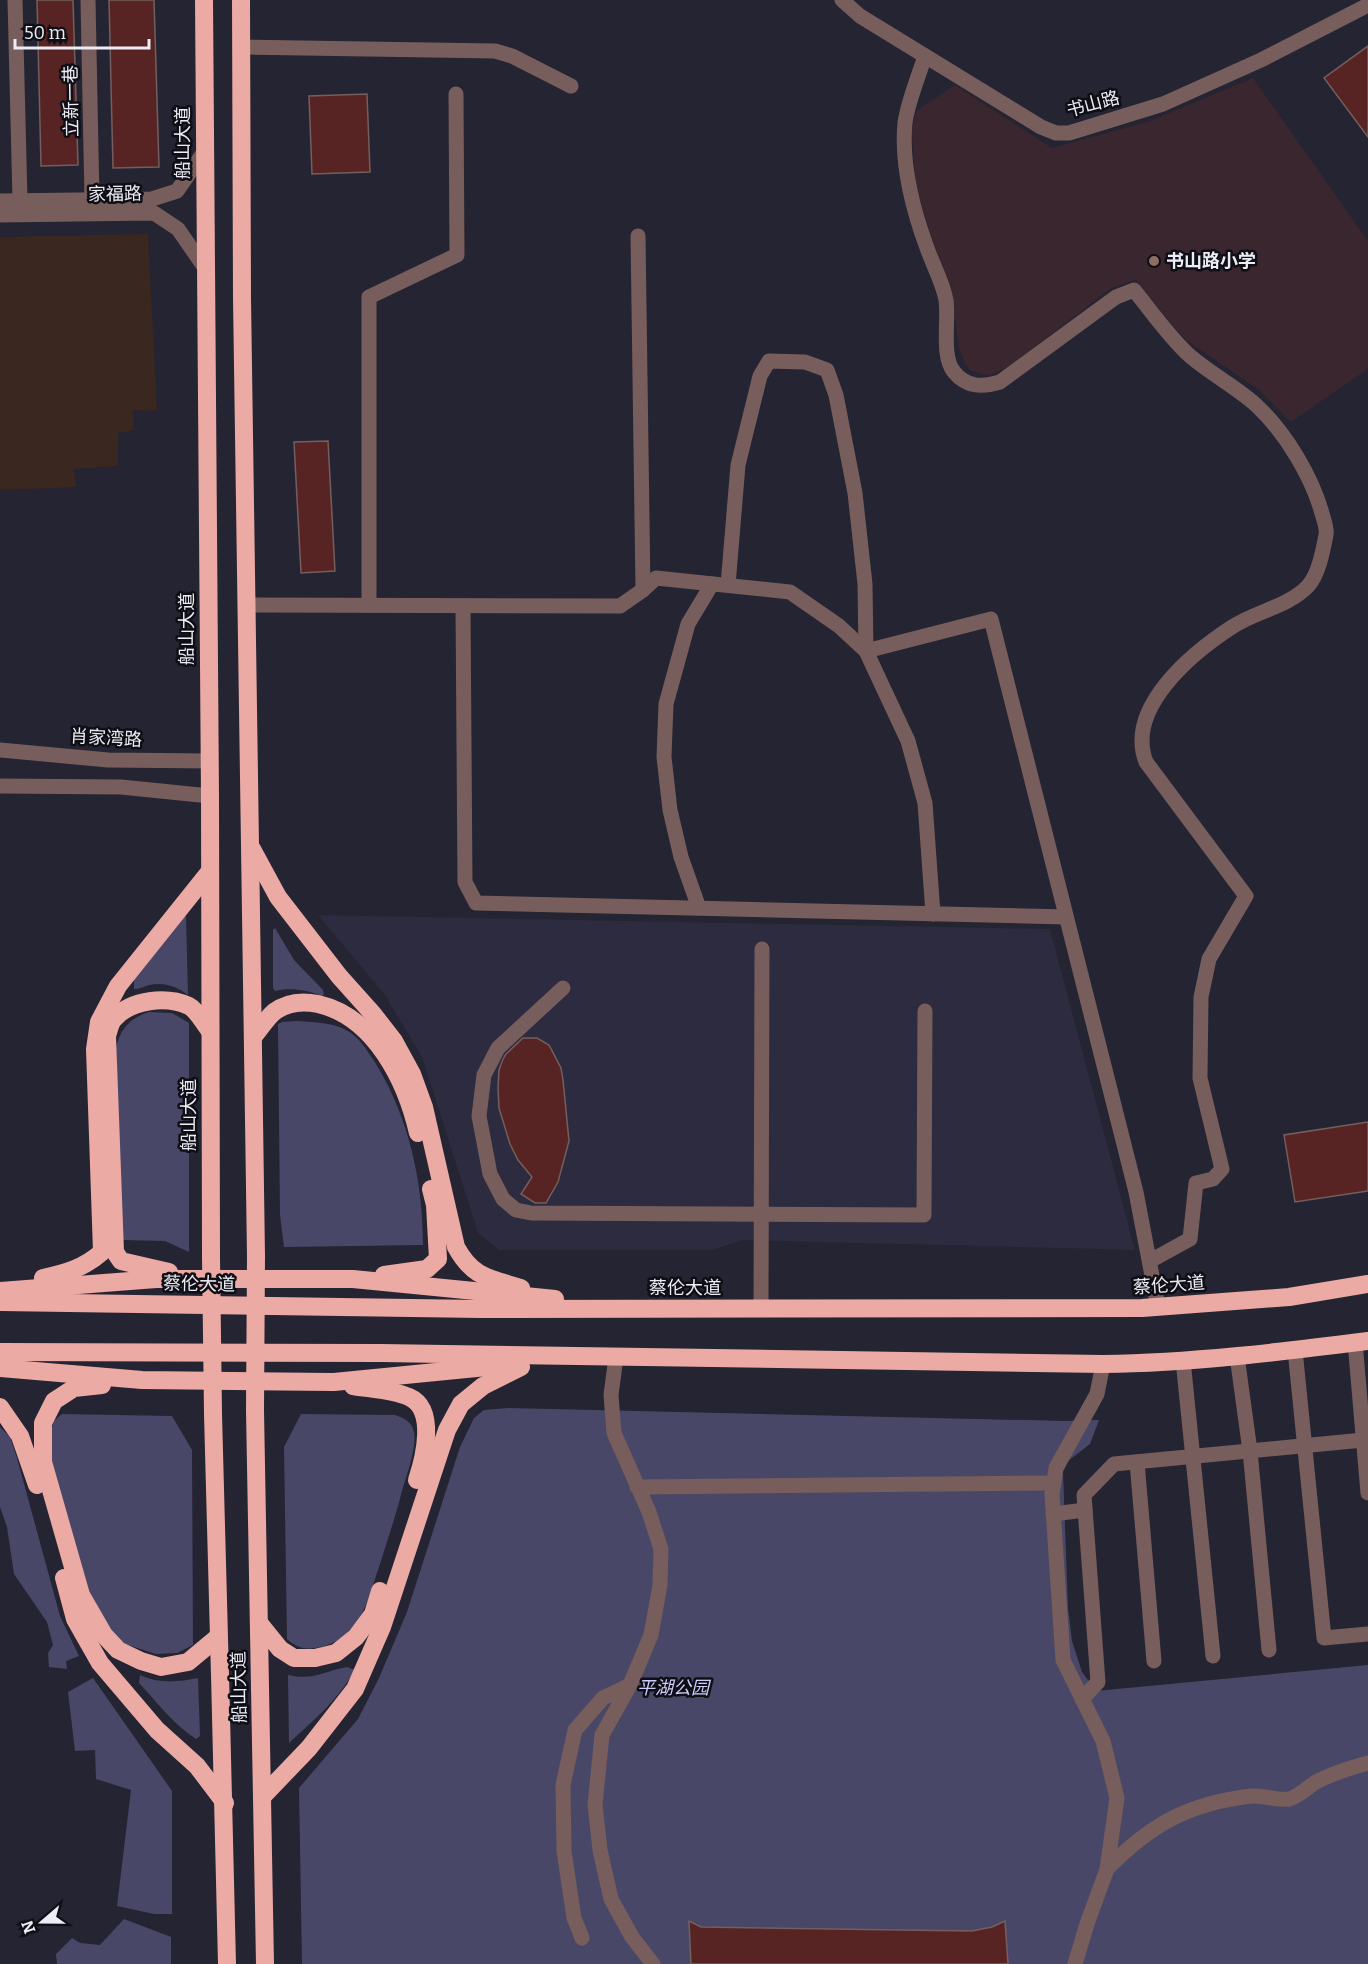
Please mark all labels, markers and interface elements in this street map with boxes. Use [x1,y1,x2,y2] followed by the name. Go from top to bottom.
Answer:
[15,12,148,50] scale bar
[24,22,66,44] text: 50 m
[59,65,83,137] street label: 立新一巷
[1064,86,1122,122] street label: 书山路
[172,107,194,179] street label: 船山大道
[88,183,142,205] street label: 家福路
[1166,250,1256,272] place label: 书山路小学
[1147,254,1161,268] marker: 书山路小学
[176,593,198,665] street label: 船山大道
[69,725,143,751] street label: 肖家湾路
[178,1079,200,1151] street label: 船山大道
[163,1272,235,1296] street label: 蔡伦大道
[1132,1272,1206,1298] street label: 蔡伦大道
[649,1277,721,1299] street label: 蔡伦大道
[227,1651,251,1723] street label: 船山大道
[637,1677,712,1699] park label: 平湖公园
[12,1892,72,1952] north arrow
[17,1918,39,1936] text: N

